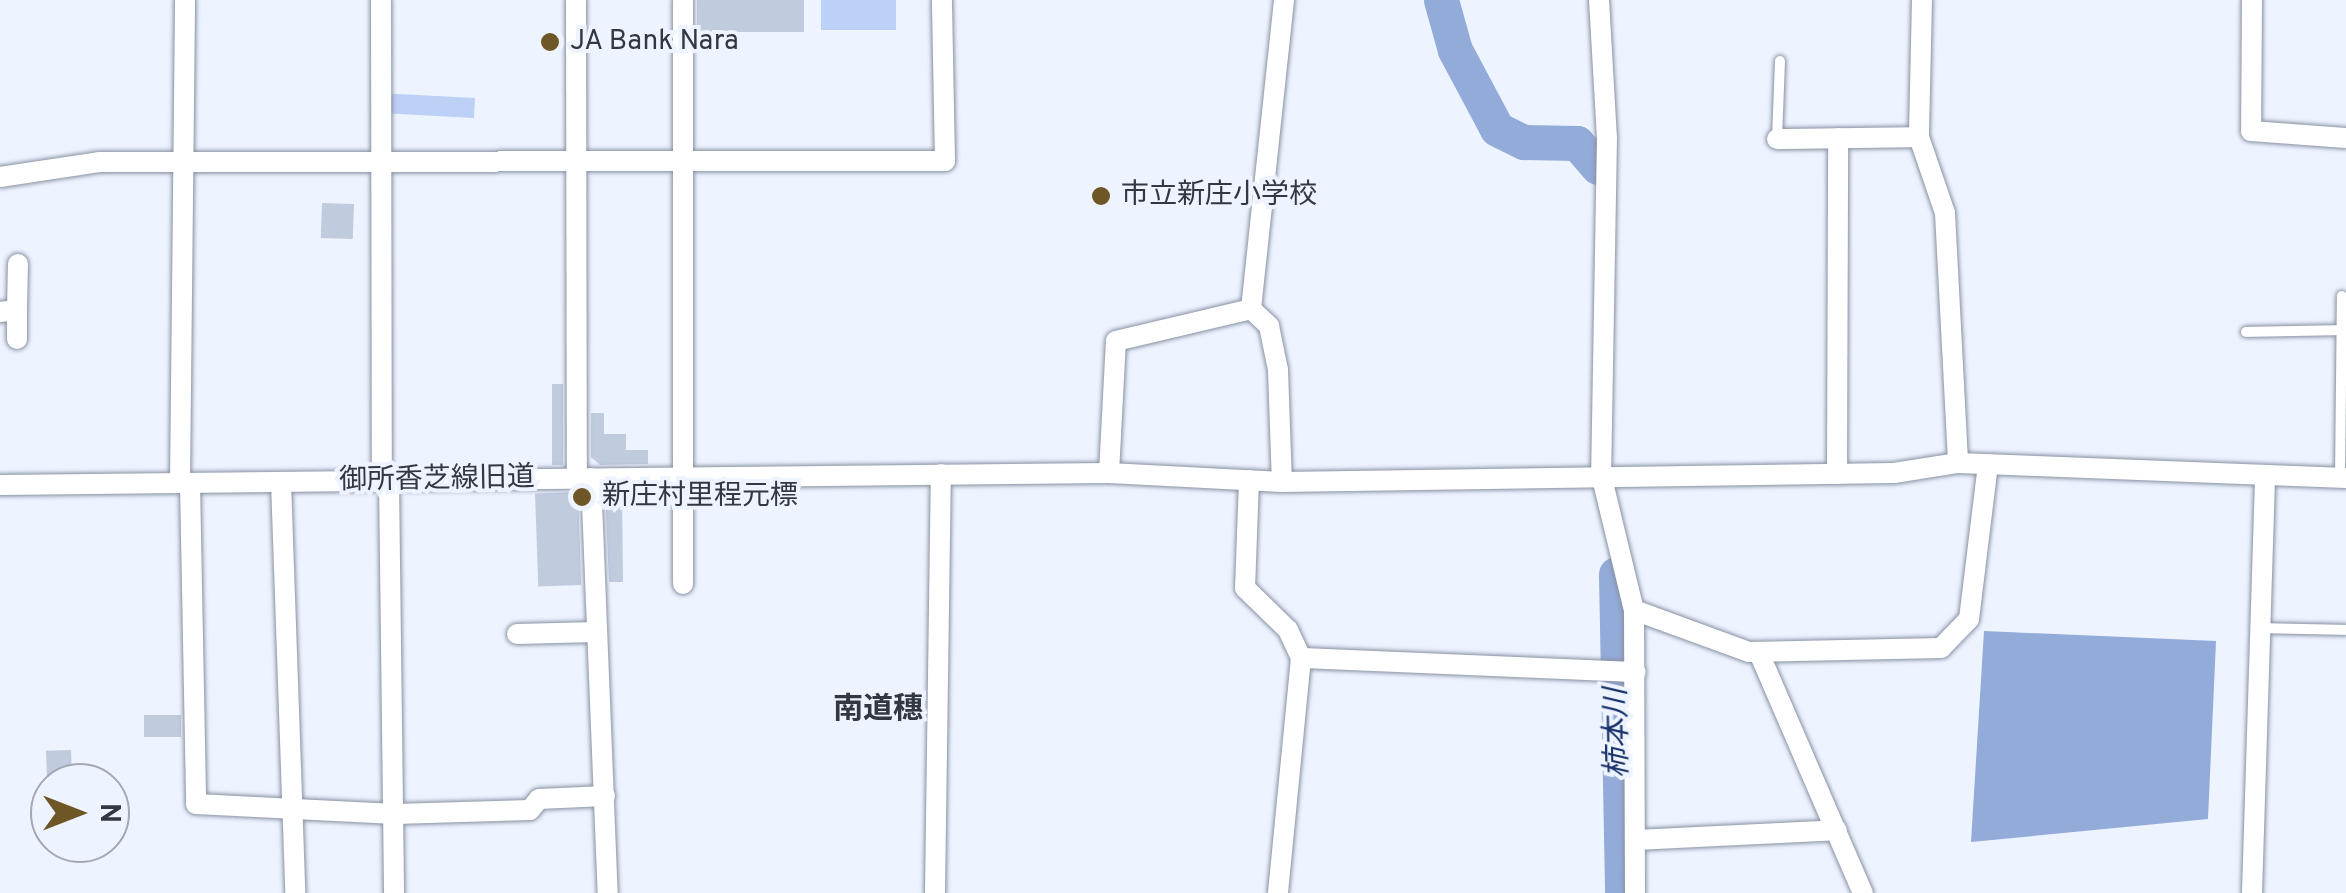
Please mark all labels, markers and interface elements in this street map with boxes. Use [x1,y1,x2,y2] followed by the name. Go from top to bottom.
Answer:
[570,25,740,59] place label: JA Bank Nara
[539,31,561,53] marker: JA Bank Nara
[1121,179,1317,213] place label: 市立新庄小学校
[1090,185,1112,207] marker: 市立新庄小学校
[339,461,535,499] street label: 御所香芝線旧道
[602,480,798,514] place label: 新庄村里程元標
[571,486,593,508] marker: 新庄村里程元標
[1600,688,1638,778] water label: 柿本川
[833,693,923,729] district label: 南道穗
[30,763,130,863] north arrow
[90,803,126,823] text: N

